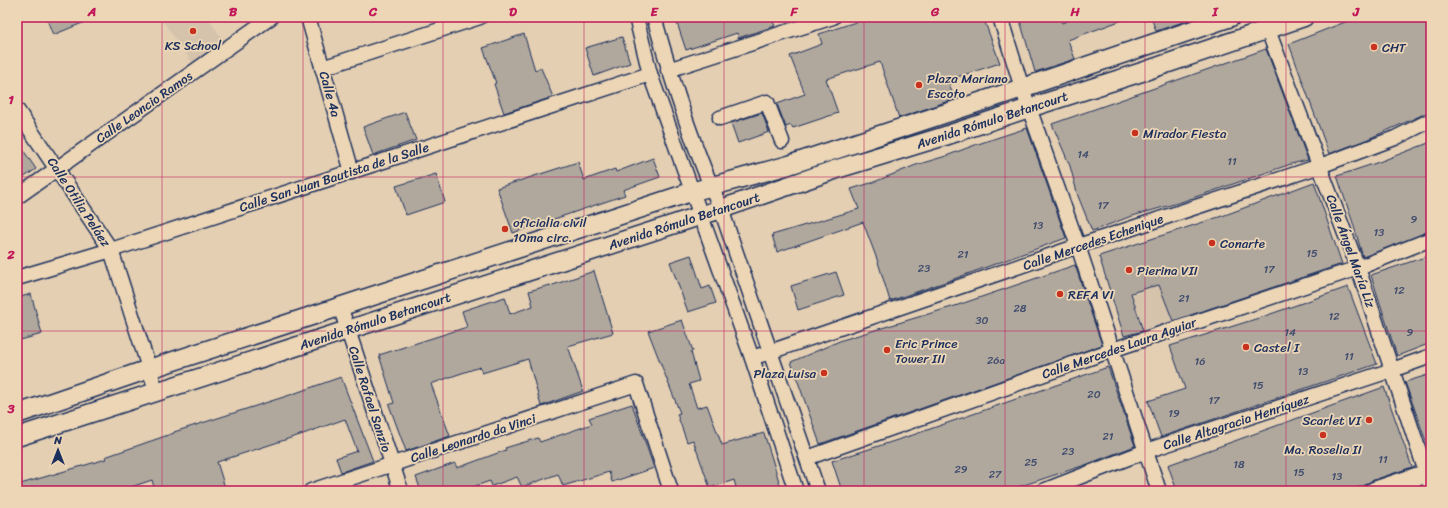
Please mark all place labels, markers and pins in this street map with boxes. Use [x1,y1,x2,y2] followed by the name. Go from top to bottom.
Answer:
[188,26,198,36] marker: KS School
[165,34,222,57] place label: KS School
[1382,36,1407,59] place label: CHT
[1369,42,1379,52] marker: CHT
[927,67,1008,105] place label: Plaza Mariano Escoto
[914,80,924,90] marker: Plaza Mariano Escoto
[1143,122,1227,145] place label: Mirador Fiesta
[1130,128,1140,138] marker: Mirador Fiesta
[513,211,587,249] place label: oficialia civil 10ma circ.
[500,224,510,234] marker: oficialia civil 10ma circ.
[1220,232,1265,255] place label: Conarte
[1207,238,1217,248] marker: Conarte
[1137,259,1198,282] place label: Pierina VII
[1124,265,1134,275] marker: Pierina VII
[1068,283,1114,306] place label: REFA VI
[1055,289,1065,299] marker: REFA VI
[895,332,958,370] place label: Eric Prince Tower III
[1254,336,1300,359] place label: Castel I
[1241,342,1251,352] marker: Castel I
[882,345,892,355] marker: Eric Prince Tower III
[753,362,816,385] place label: Plaza Luisa
[819,368,829,378] marker: Plaza Luisa
[1302,409,1362,432] place label: Scarlet VI
[1364,415,1374,425] marker: Scarlet VI
[1318,430,1328,440] marker: Ma. Roselia II
[1284,438,1362,461] place label: Ma. Roselia II

